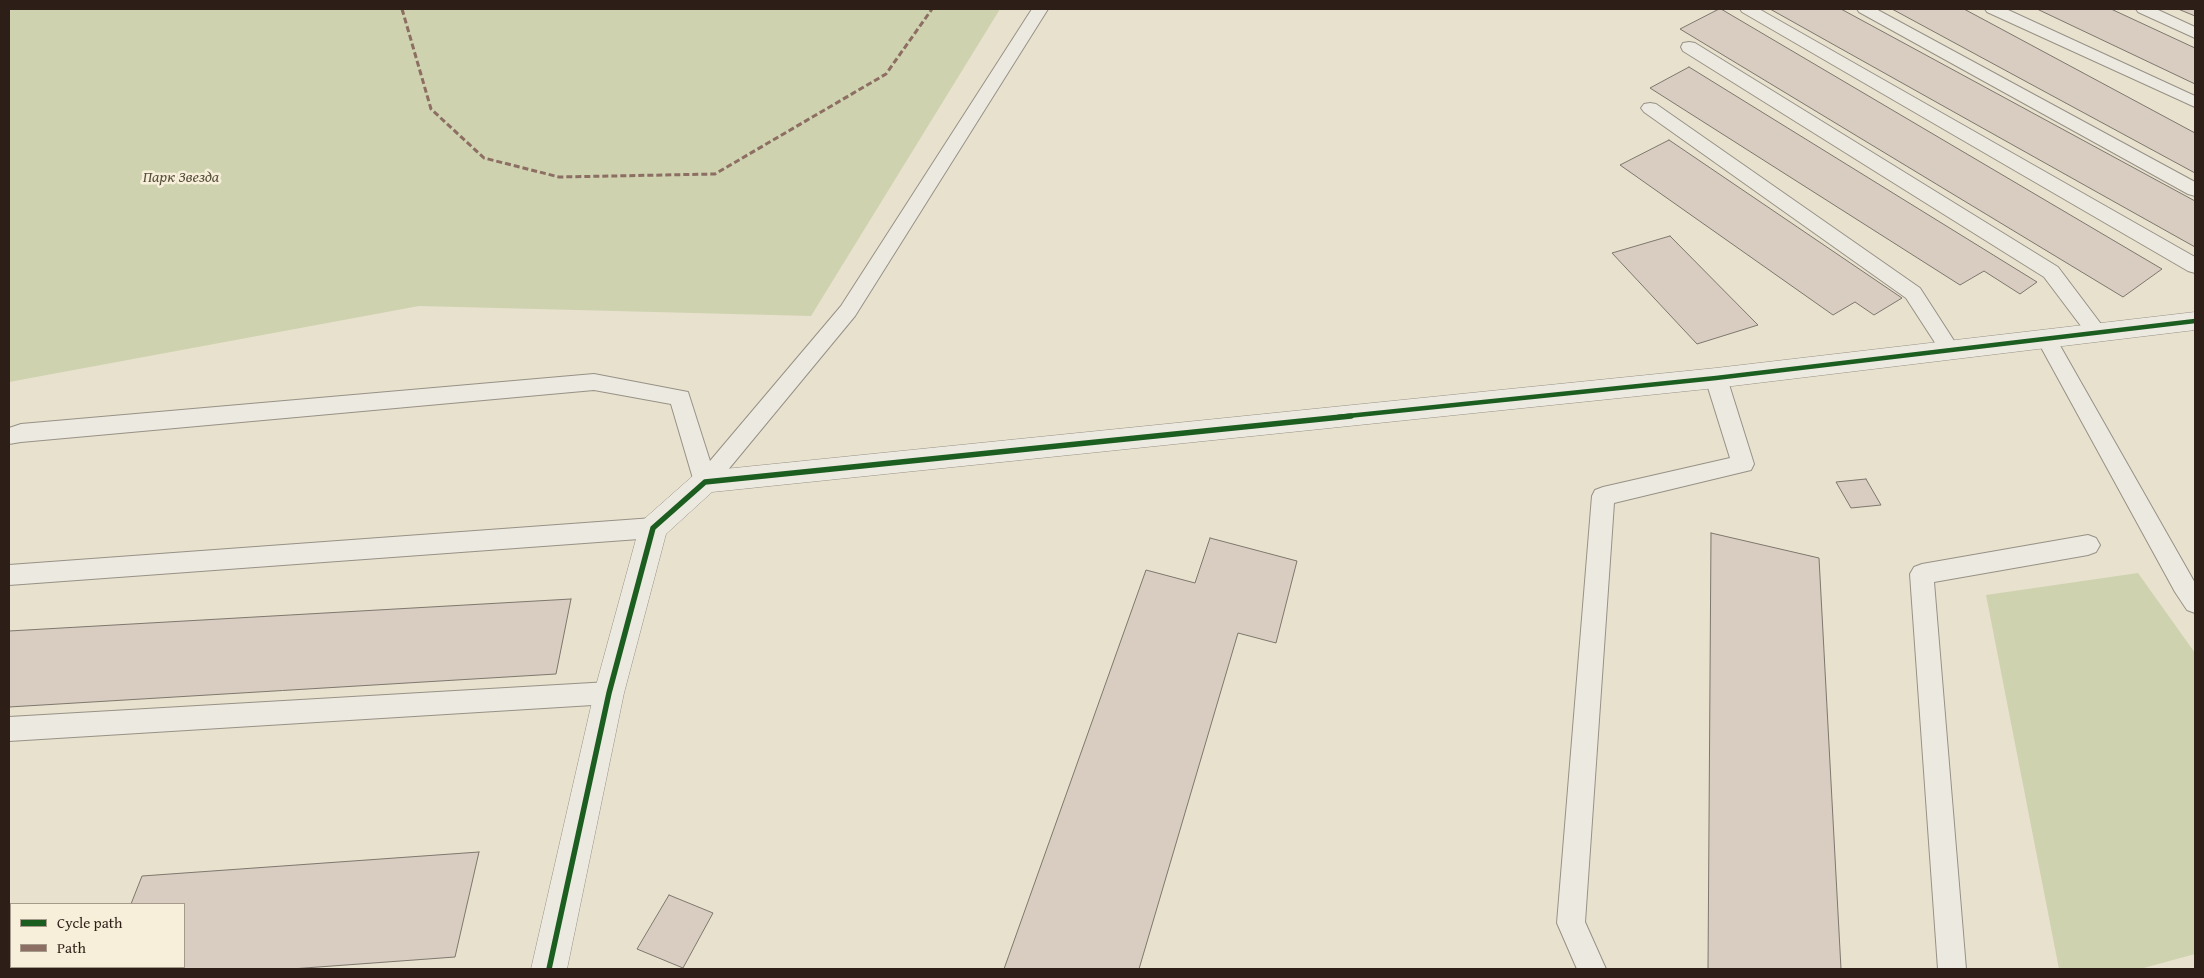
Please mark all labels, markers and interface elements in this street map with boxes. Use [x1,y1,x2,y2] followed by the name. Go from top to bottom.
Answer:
[143,168,219,188] park label: Парк Звезда
[10,903,185,968] legend
[57,912,123,933] text: Cycle path
[57,937,86,958] text: Path

